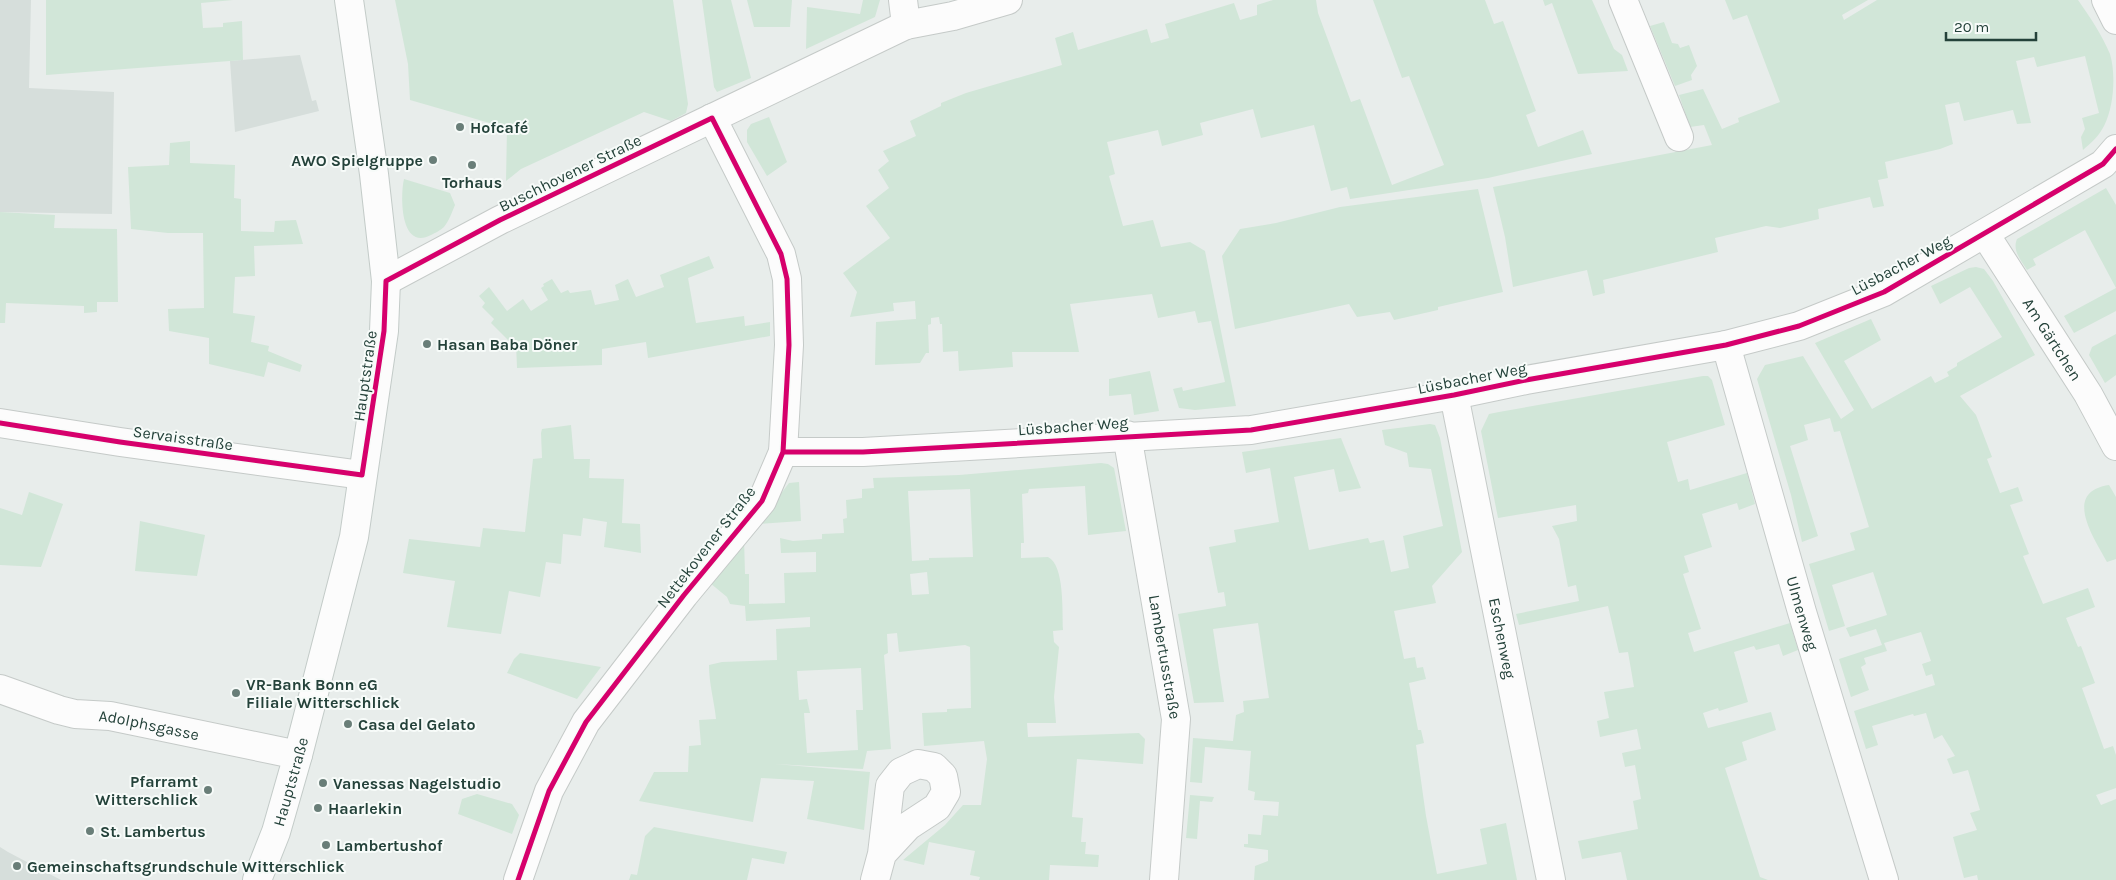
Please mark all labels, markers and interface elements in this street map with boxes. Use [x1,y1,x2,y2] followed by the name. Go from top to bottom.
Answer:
[1946,10,2036,42] scale bar
[1954,18,1989,36] text: 20 m
[470,118,528,137] place label: Hofcafé
[454,121,466,133] marker: Hofcafé
[496,130,644,216] street label: Buschhovener Straße
[291,151,423,170] place label: AWO Spielgruppe
[427,154,439,166] marker: AWO Spielgruppe
[466,159,478,171] marker: Torhaus
[442,173,502,192] place label: Torhaus
[1848,231,1954,299] street label: Lüsbacher Weg
[2019,294,2086,384] street label: Am Gärtchen
[349,329,381,423] street label: Hauptstraße
[437,335,578,354] place label: Hasan Baba Döner
[421,338,433,350] marker: Hasan Baba Döner
[1416,358,1528,398] street label: Lüsbacher Weg
[1017,413,1129,439] street label: Lüsbacher Weg
[132,422,234,454] street label: Servaisstraße
[653,482,759,612] street label: Nettekovener Straße
[1783,574,1823,653] street label: Ulmenweg
[1145,593,1185,720] street label: Lambertusstraße
[1485,596,1520,680] street label: Eschenweg
[246,675,400,712] place label: VR-Bank Bonn eG Filiale Witterschlick
[230,687,242,699] marker: VR-Bank Bonn eG Filiale Witterschlick
[98,706,201,744] street label: Adolphsgasse
[358,715,475,734] place label: Casa del Gelato
[342,718,354,730] marker: Casa del Gelato
[269,735,312,828] street label: Hauptstraße
[95,772,199,809] place label: Pfarramt Witterschlick
[333,774,501,793] place label: Vanessas Nagelstudio
[317,777,329,789] marker: Vanessas Nagelstudio
[202,784,214,796] marker: Pfarramt Witterschlick
[328,799,402,818] place label: Haarlekin
[312,802,324,814] marker: Haarlekin
[100,822,206,841] place label: St. Lambertus
[84,825,96,837] marker: St. Lambertus
[336,836,443,855] place label: Lambertushof
[320,839,332,851] marker: Lambertushof
[27,857,345,876] place label: Gemeinschaftsgrundschule Witterschlick
[11,860,23,872] marker: Gemeinschaftsgrundschule Witterschlick

